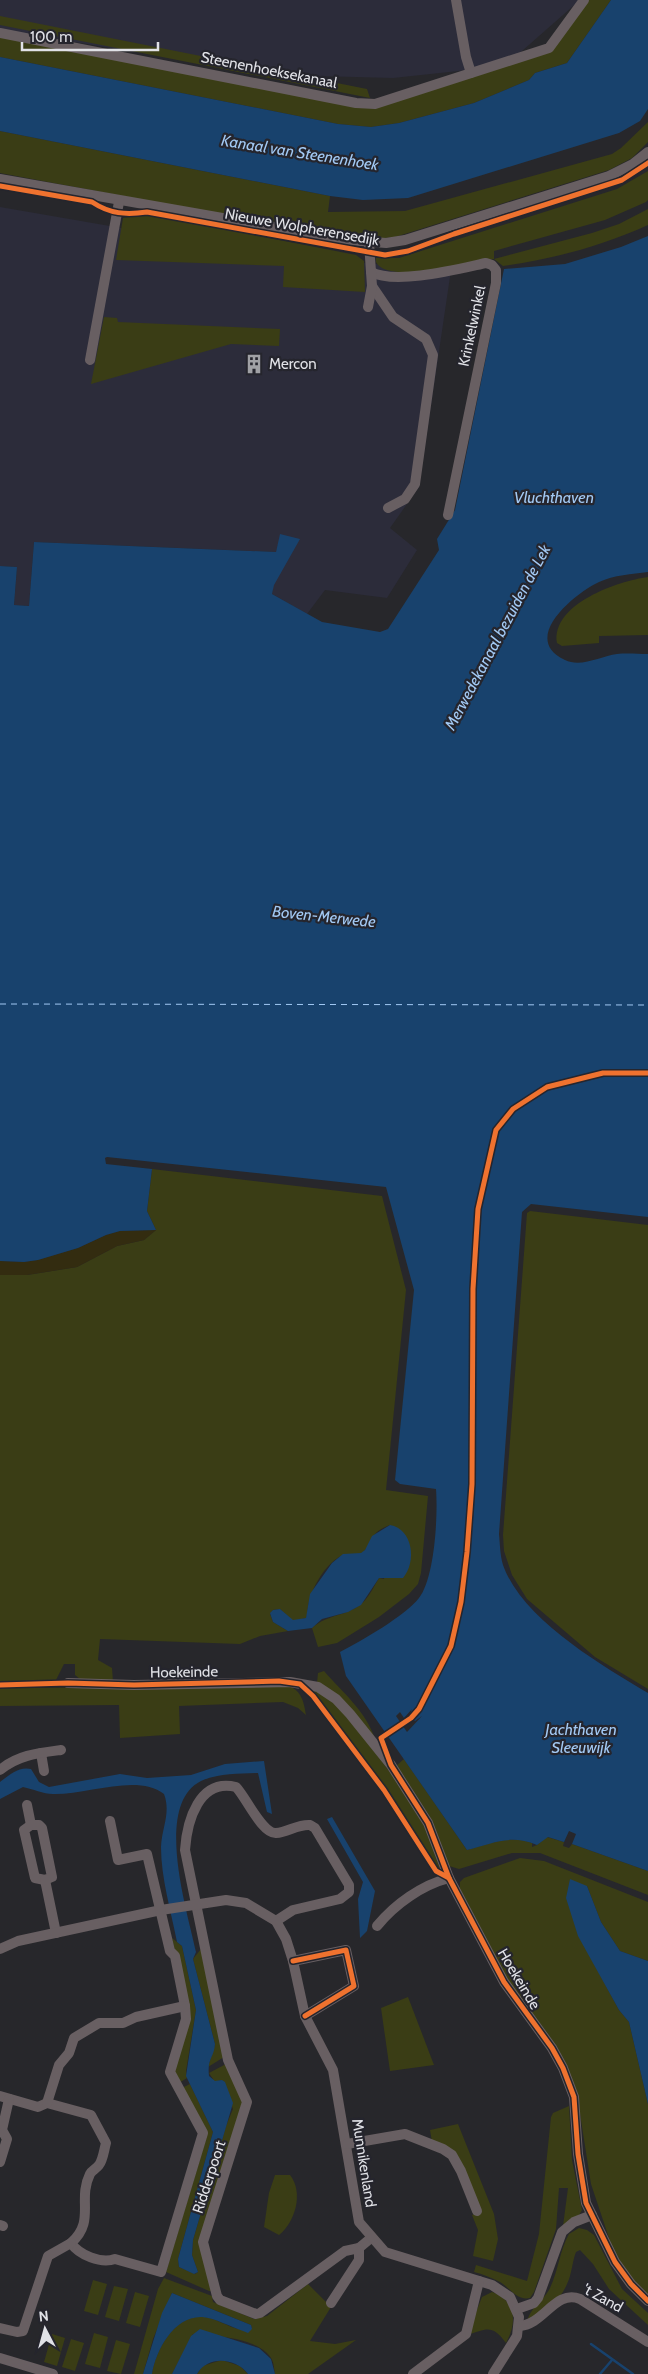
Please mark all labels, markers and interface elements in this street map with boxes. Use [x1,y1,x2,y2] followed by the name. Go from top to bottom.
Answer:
[22,20,159,52] scale bar
[30,28,72,46] text: 100 m
[199,48,339,92] street label: Steenenhoeksekanaal
[220,131,381,174] water label: Kanaal van Steenenhoek
[223,205,381,249] street label: Nieuwe Wolpherensedijk
[455,283,489,368] street label: Krinkelwinkel
[243,353,265,375] building icon: Mercon
[269,355,317,373] place label: Mercon
[514,488,594,507] water label: Vluchthaven
[440,540,555,734] water label: Merwedekanaal bezuiden de Lek
[271,902,377,931] water label: Boven-Merwede
[150,1662,218,1682] street label: Hoekeinde
[543,1720,617,1757] water label: Jachthaven Sleeuwijk
[494,1945,544,2013] street label: Hoekeinde
[348,2117,380,2209] street label: Munnikenland
[189,2138,229,2216] street label: Ridderpoort
[580,2280,626,2316] street label: 't Zand
[20,2304,70,2354] north arrow
[38,2307,50,2326] text: N

